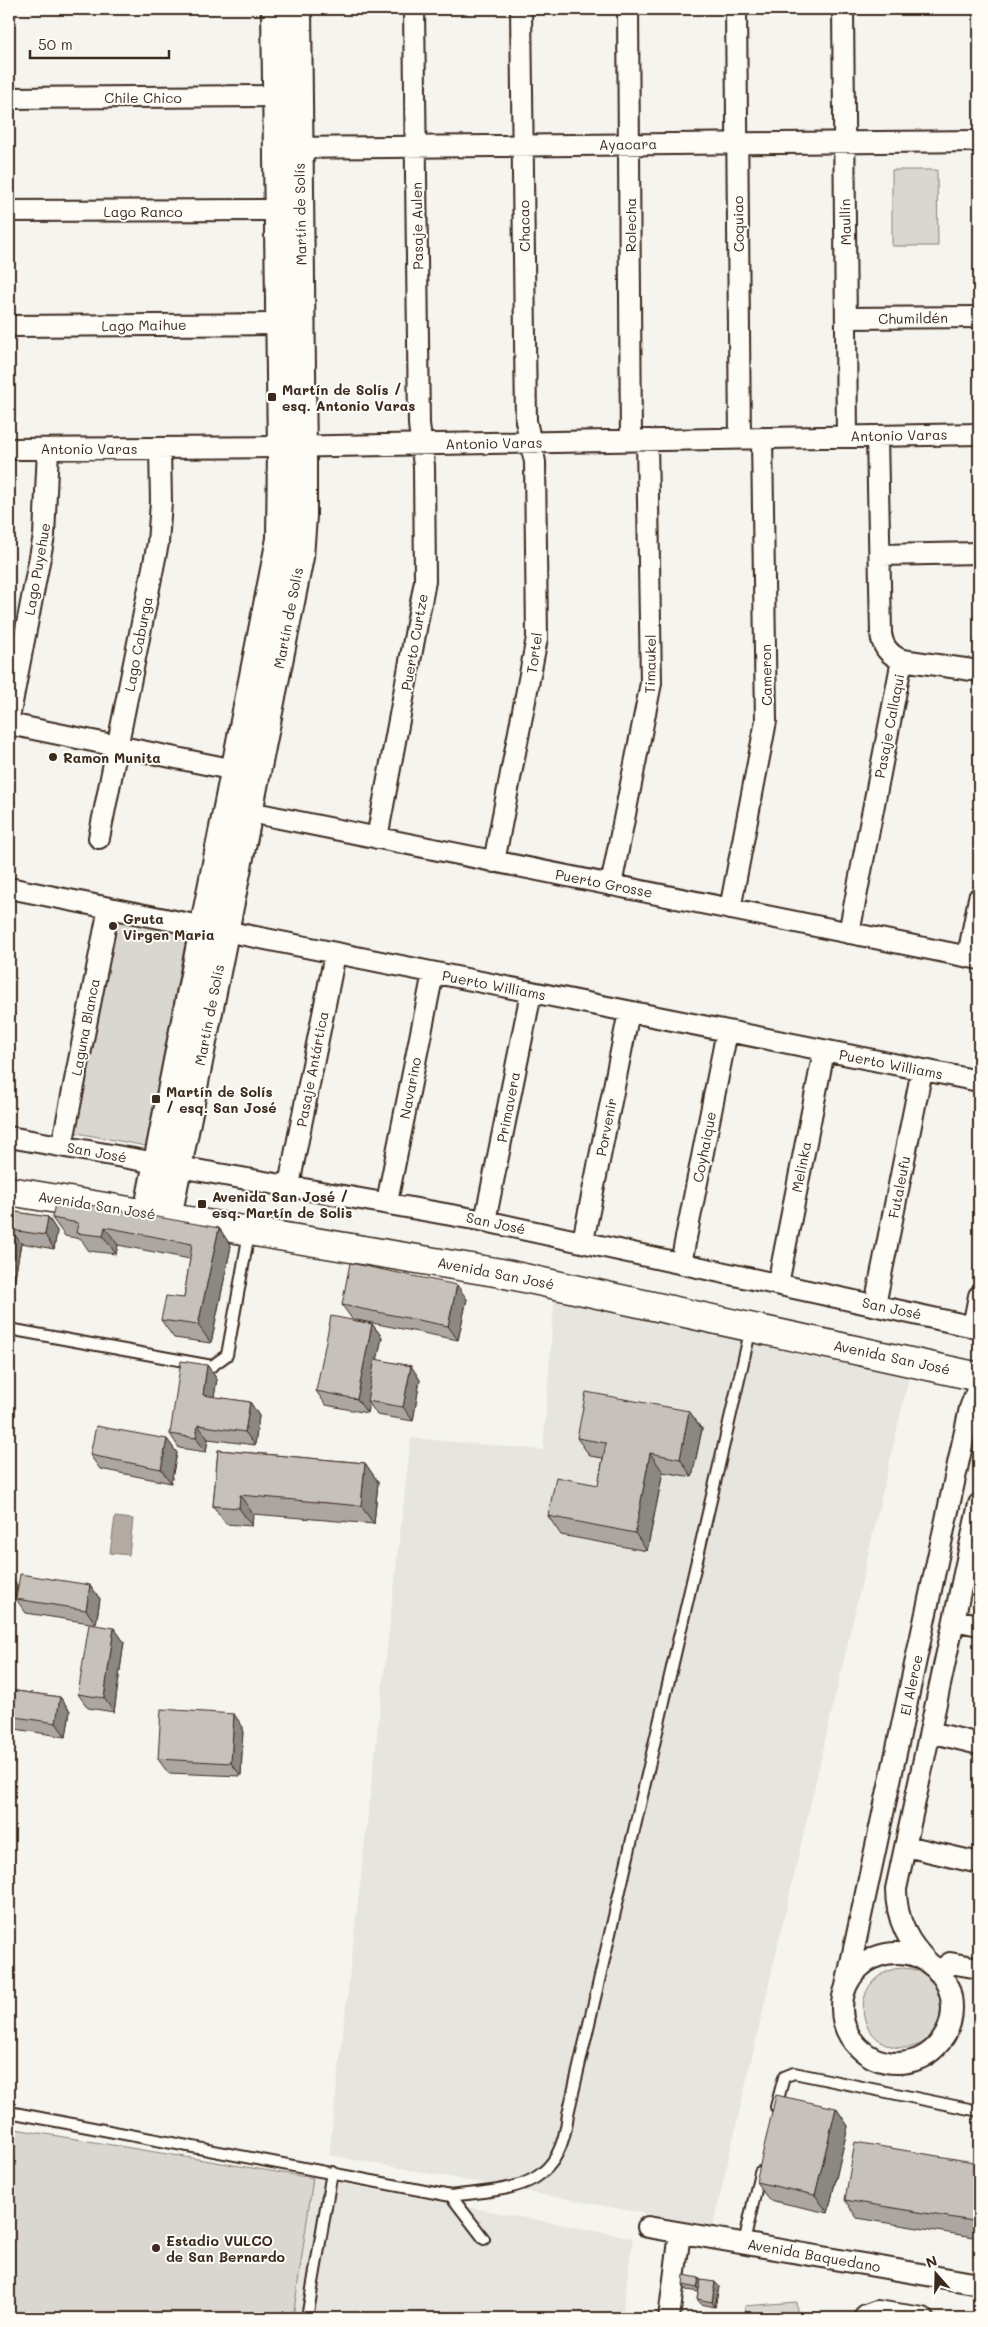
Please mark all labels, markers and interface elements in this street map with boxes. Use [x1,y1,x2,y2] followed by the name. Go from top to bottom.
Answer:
[30,28,169,60] scale bar
[38,34,73,54] text: 50 m
[104,88,182,107] street label: Chile Chico
[599,134,657,154] street label: Ayacara
[290,163,310,265] street label: Martín de Solís
[407,182,427,270] street label: Pasaje Aulen
[728,196,748,252] street label: Coquiao
[621,198,640,252] street label: Rolecha
[835,198,855,246] street label: Maullín
[514,200,534,252] street label: Chacao
[104,202,182,221] street label: Lago Ranco
[878,308,948,328] street label: Chumildén
[101,315,187,335] street label: Lago Maihue
[282,380,415,415] place label: Martín de Solís / esq. Antonio Varas
[266,391,278,403] marker: Martín de Solís / esq. Antonio Varas
[850,425,948,445] street label: Antonio Varas
[445,433,543,453] street label: Antonio Varas
[40,439,138,458] street label: Antonio Varas
[20,521,54,617] street label: Lago Puyehue
[269,566,307,670] street label: Martín de Solís
[396,592,432,692] street label: Puerto Curtze
[120,595,156,693] street label: Lago Caburga
[522,631,546,675] street label: Tortel
[640,634,660,694] street label: Timaukel
[756,644,776,706] street label: Cameron
[870,672,908,780] street label: Pasaje Callaqui
[63,748,161,767] place label: Ramon Munita
[47,751,59,763] marker: Ramon Munita
[554,864,654,902] street label: Puerto Grosse
[123,909,215,944] place label: Gruta Virgen Maria
[107,920,119,932] marker: Gruta Virgen Maria
[190,963,228,1067] street label: Martín de Solís
[440,966,548,1004] street label: Puerto Williams
[66,977,104,1077] street label: Laguna Blanca
[291,1010,333,1128] street label: Pasaje Antártica
[837,1045,945,1083] street label: Puerto Williams
[395,1055,425,1121] street label: Navarino
[492,1070,524,1144] street label: Primavera
[166,1082,277,1117] place label: Martín de Solís / esq. San José
[150,1093,162,1105] marker: Martín de Solís / esq. San José
[591,1096,621,1158] street label: Porvenir
[688,1110,720,1184] street label: Coyhaique
[66,1137,128,1167] street label: San José
[787,1140,815,1194] street label: Melinka
[884,1154,914,1220] street label: Futaleufu
[37,1186,157,1224] street label: Avenida San José
[212,1187,352,1222] place label: Avenida San José / esq. Martín de Solis
[196,1198,208,1210] marker: Avenida San José / esq. Martín de Solis
[465,1207,527,1239] street label: San José
[436,1252,556,1294] street label: Avenida San José
[861,1292,923,1324] street label: San José
[832,1335,952,1379] street label: Avenida San José
[895,1653,927,1717] street label: El Alerce
[166,2231,286,2266] place label: Estadio VULCO de San Bernardo
[746,2234,882,2276] street label: Avenida Baquedano
[150,2242,162,2254] marker: Estadio VULCO de San Bernardo
[910,2250,960,2300] north arrow
[923,2251,940,2272] text: N

